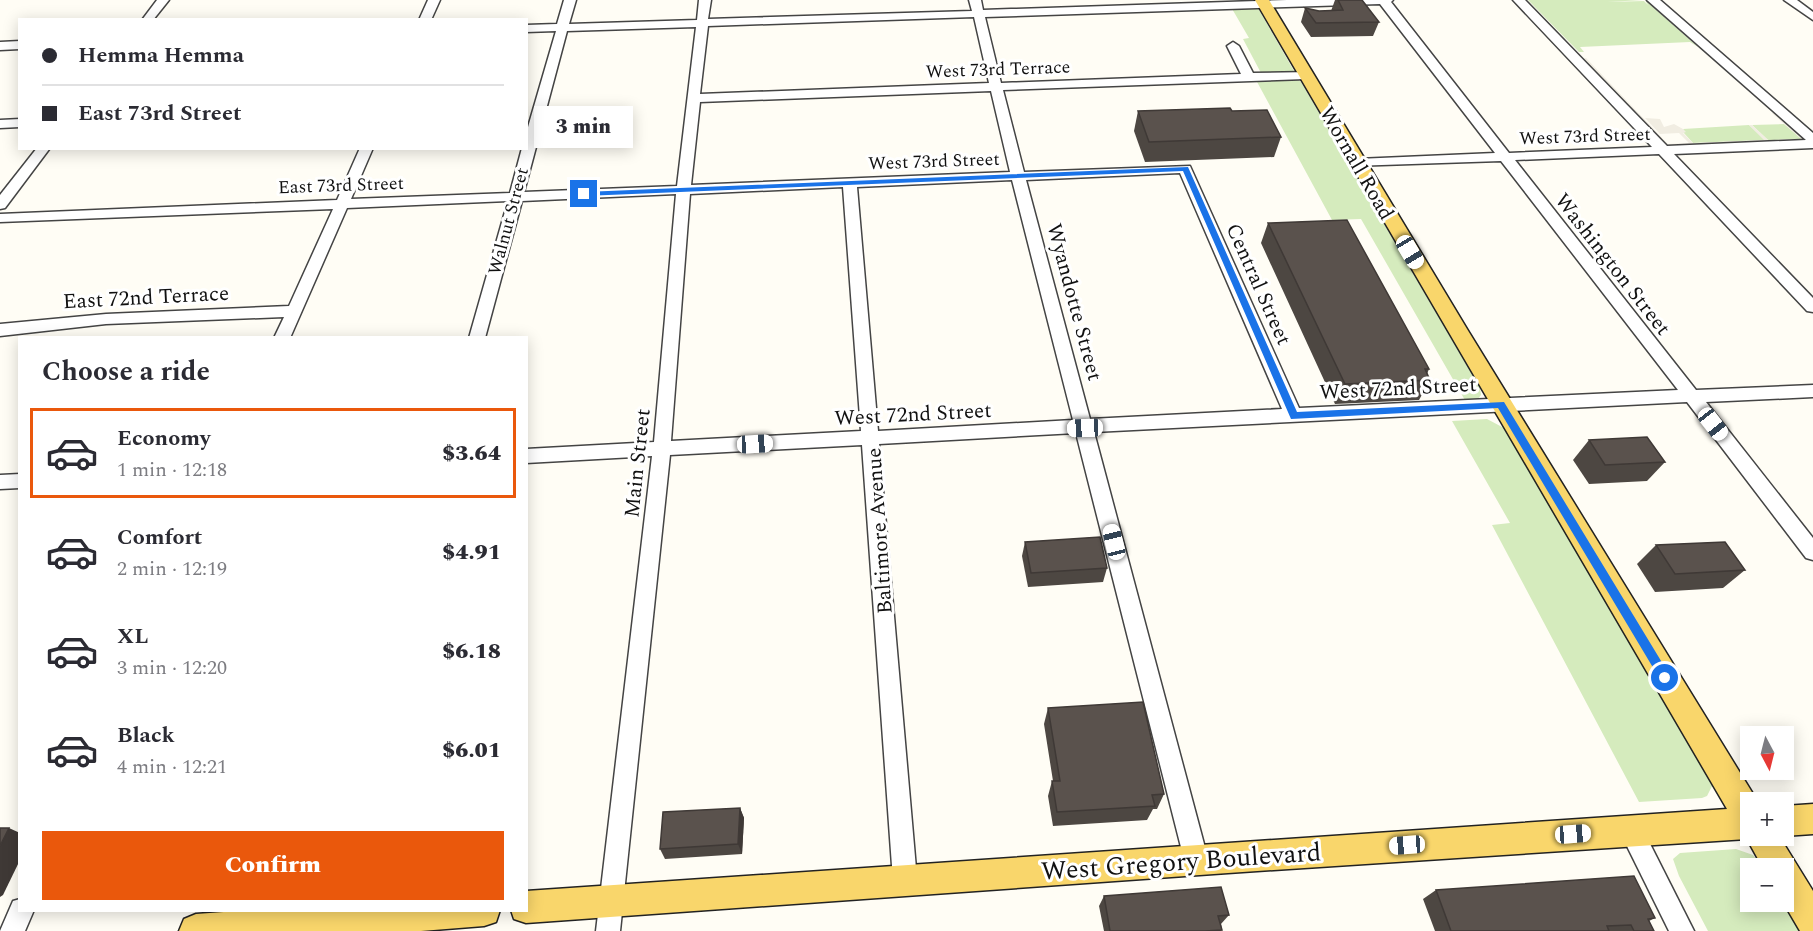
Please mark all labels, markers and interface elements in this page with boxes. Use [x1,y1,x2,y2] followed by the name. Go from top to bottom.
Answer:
[78,39,244,72] text: Hemma Hemma
[925,53,1071,86] street label: West 73rd Terrace
[78,97,241,130] text: East 73rd Street
[1311,100,1402,227] street label: Wornall Road
[534,107,634,149] callout: 3 min
[556,112,611,142] text: 3 min
[1519,121,1651,152] street label: West 73rd Street
[868,146,1000,177] street label: West 73rd Street
[481,165,536,278] street label: Walnut Street
[278,170,404,201] street label: East 73rd Street
[570,180,597,207] route end
[1546,187,1678,343] street label: Washington Street
[1217,218,1299,351] street label: Central Street
[1038,220,1110,384] street label: Wyandotte Street
[1393,232,1427,272] car
[62,278,230,318] street label: East 72nd Terrace
[42,351,210,393] text: Choose a ride
[1319,369,1477,409] street label: West 72nd Street
[834,395,992,435] street label: West 72nd Street
[1695,404,1731,444] car
[616,407,660,519] street label: Main Street
[1067,418,1103,438] car
[117,422,210,455] text: Economy
[45,426,99,480] icon: car
[737,434,773,454] car
[442,437,501,470] text: $3.64
[858,447,902,615] street label: Baltimore Avenue
[117,455,227,485] text: 1 min · 12:18
[117,521,202,554] text: Comfort
[1101,522,1127,562] car
[45,525,99,579] icon: car
[442,536,501,569] text: $4.91
[117,554,227,584] text: 2 min · 12:19
[117,620,148,653] text: XL
[45,624,99,678] icon: car
[442,635,501,668] text: $6.18
[117,653,227,683] text: 3 min · 12:20
[1651,664,1678,691] route start
[117,719,175,752] text: Black
[45,723,99,777] icon: car
[1740,726,1794,780] north arrow
[1740,726,1794,912] map controls
[442,734,501,767] text: $6.01
[117,752,227,782] text: 4 min · 12:21
[1740,792,1794,846] button: +
[1554,824,1592,844] car
[42,831,504,900] button: Confirm
[1040,832,1322,892] street label: West Gregory Boulevard
[1388,835,1426,855] car
[1740,858,1794,912] button: −

